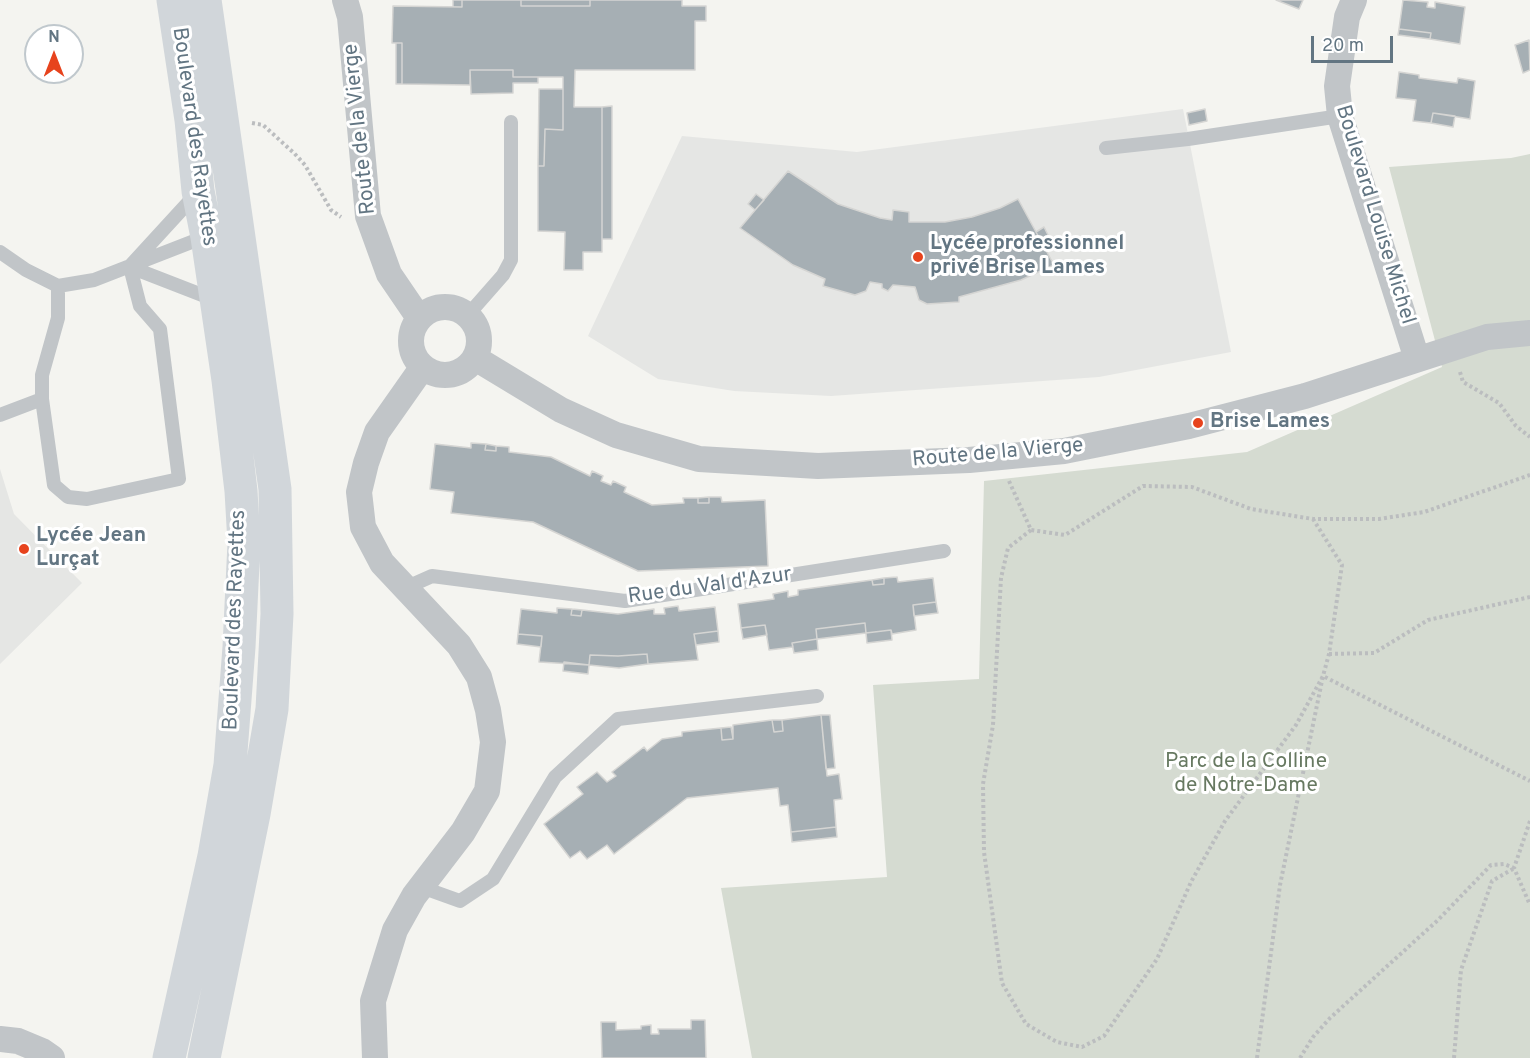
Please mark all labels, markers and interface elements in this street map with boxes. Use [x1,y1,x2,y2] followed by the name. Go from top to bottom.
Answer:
[24,24,84,84] north arrow
[1314,24,1396,62] scale bar
[165,26,221,248] street label: Boulevard des Rayettes
[48,28,60,48] text: N
[1322,35,1364,58] text: 20 m
[339,42,383,216] street label: Route de la Vierge
[1329,102,1419,328] street label: Boulevard Louise Michel
[930,232,1124,282] place label: Lycée professionnel privé Brise Lames
[911,250,925,264] marker: Lycée professionnel privé Brise Lames
[1210,410,1330,436] place label: Brise Lames
[1191,416,1205,430] marker: Brise Lames
[911,434,1085,474] street label: Route de la Vierge
[220,509,252,731] street label: Boulevard des Rayettes
[36,524,146,574] place label: Lycée Jean Lurçat
[17,542,31,556] marker: Lycée Jean Lurçat
[626,563,794,611] street label: Rue du Val d'Azur
[1165,750,1327,800] park label: Parc de la Colline de Notre-Dame

